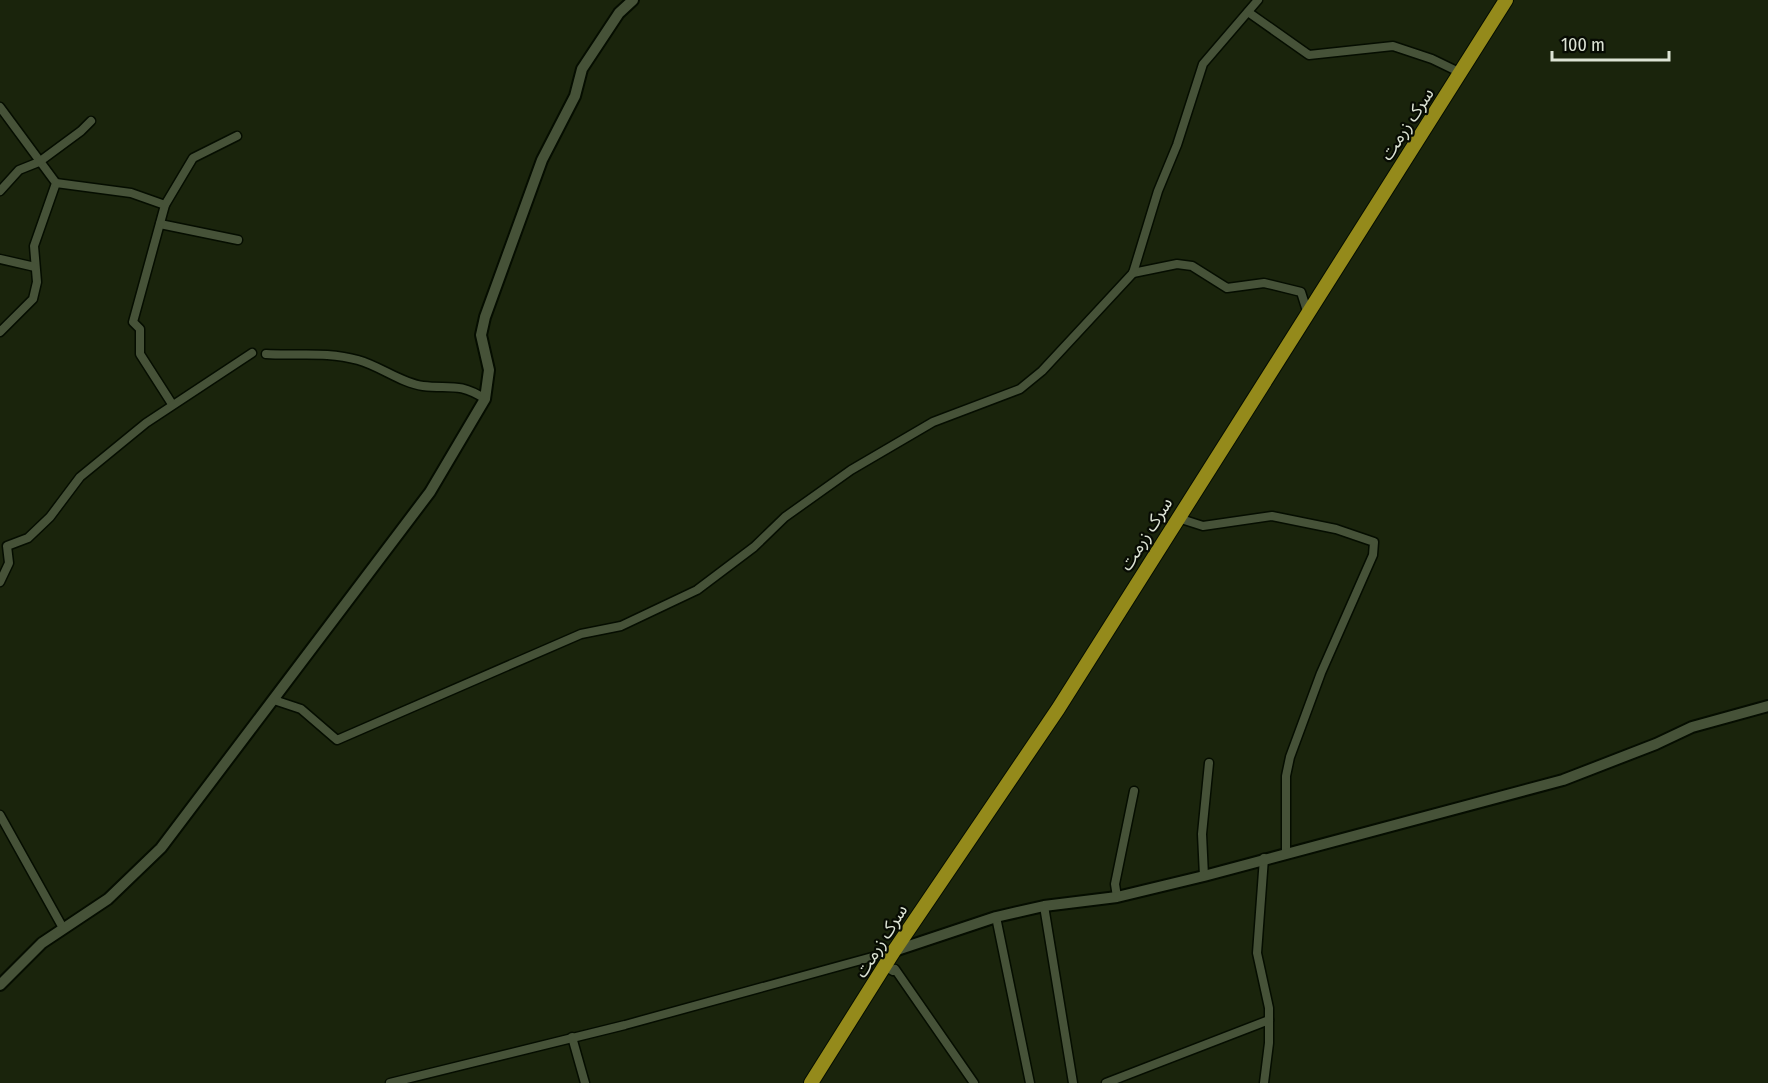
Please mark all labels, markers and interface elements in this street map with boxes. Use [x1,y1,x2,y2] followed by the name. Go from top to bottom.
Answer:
[1552,24,1669,62] scale bar
[1561,34,1605,56] text: 100 m
[1375,84,1439,164] street label: سرک زرمت
[1115,493,1177,575] street label: سرک زرمت
[850,900,912,982] street label: سرک زرمت

